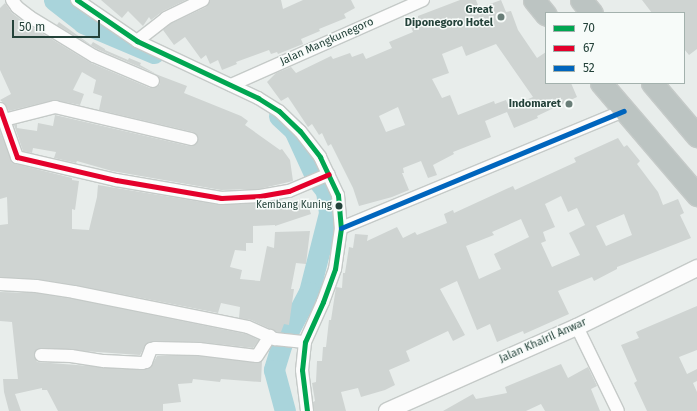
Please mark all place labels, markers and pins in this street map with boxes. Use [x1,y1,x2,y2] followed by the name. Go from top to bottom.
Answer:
[405,4,493,30] place label: Great Diponegoro Hotel
[496,12,506,22] marker: Great Diponegoro Hotel
[509,97,561,111] place label: Indomaret
[564,99,574,109] marker: Indomaret
[256,200,332,212] place label: Kembang Kuning
[334,201,344,211] marker: Kembang Kuning

